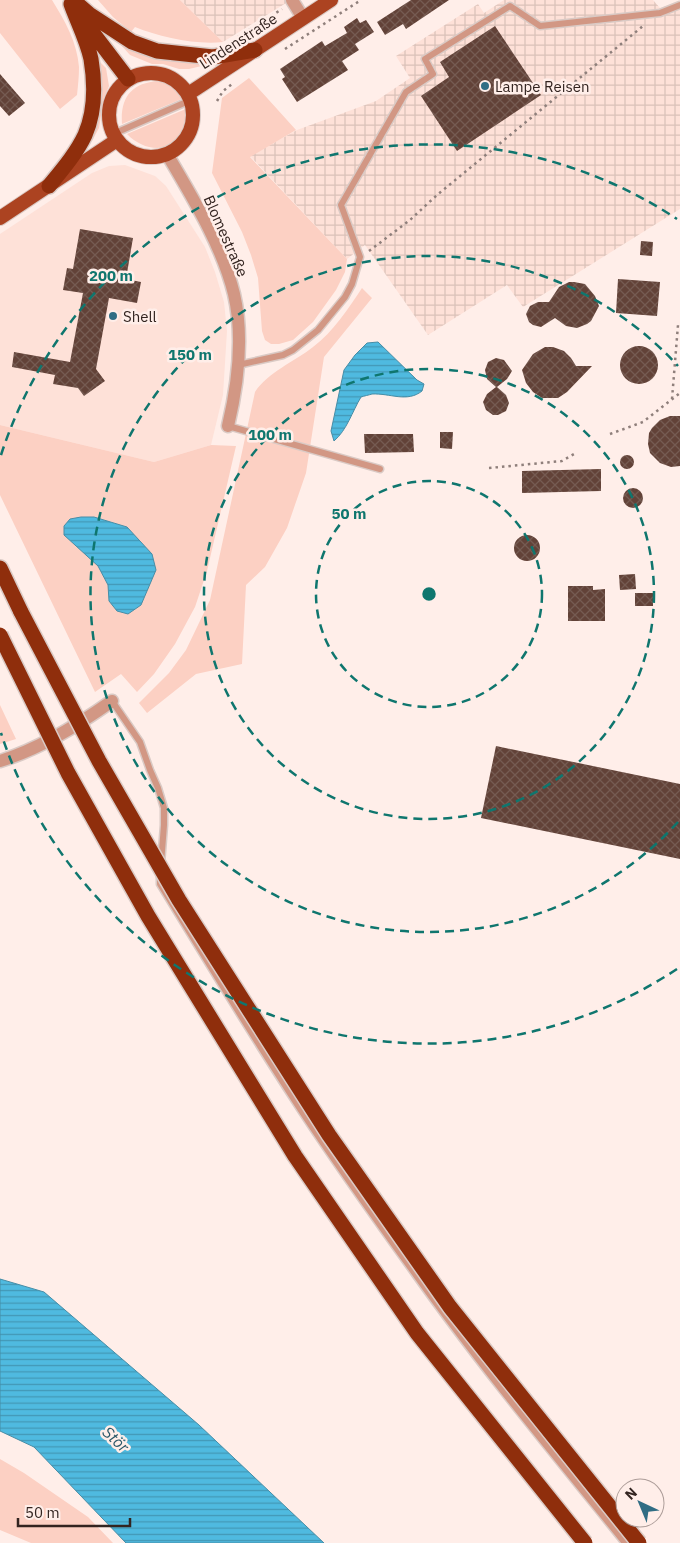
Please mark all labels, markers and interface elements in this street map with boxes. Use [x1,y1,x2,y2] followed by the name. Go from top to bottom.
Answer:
[196,9,280,73] street label: Lindenstraße
[495,77,590,96] place label: Lampe Reisen
[479,80,491,92] marker: Lampe Reisen
[200,192,252,280] street label: Blomestraße
[89,266,133,285] text: 200 m
[123,307,157,326] place label: Shell
[107,310,119,322] marker: Shell
[168,345,212,364] text: 150 m
[248,425,292,444] text: 100 m
[332,504,366,523] text: 50 m
[420,585,438,603] centre of rings
[99,1422,134,1457] water label: Stör
[615,1478,665,1528] north arrow
[621,1484,641,1504] text: N
[18,1496,130,1528] scale bar
[25,1503,60,1522] text: 50 m

